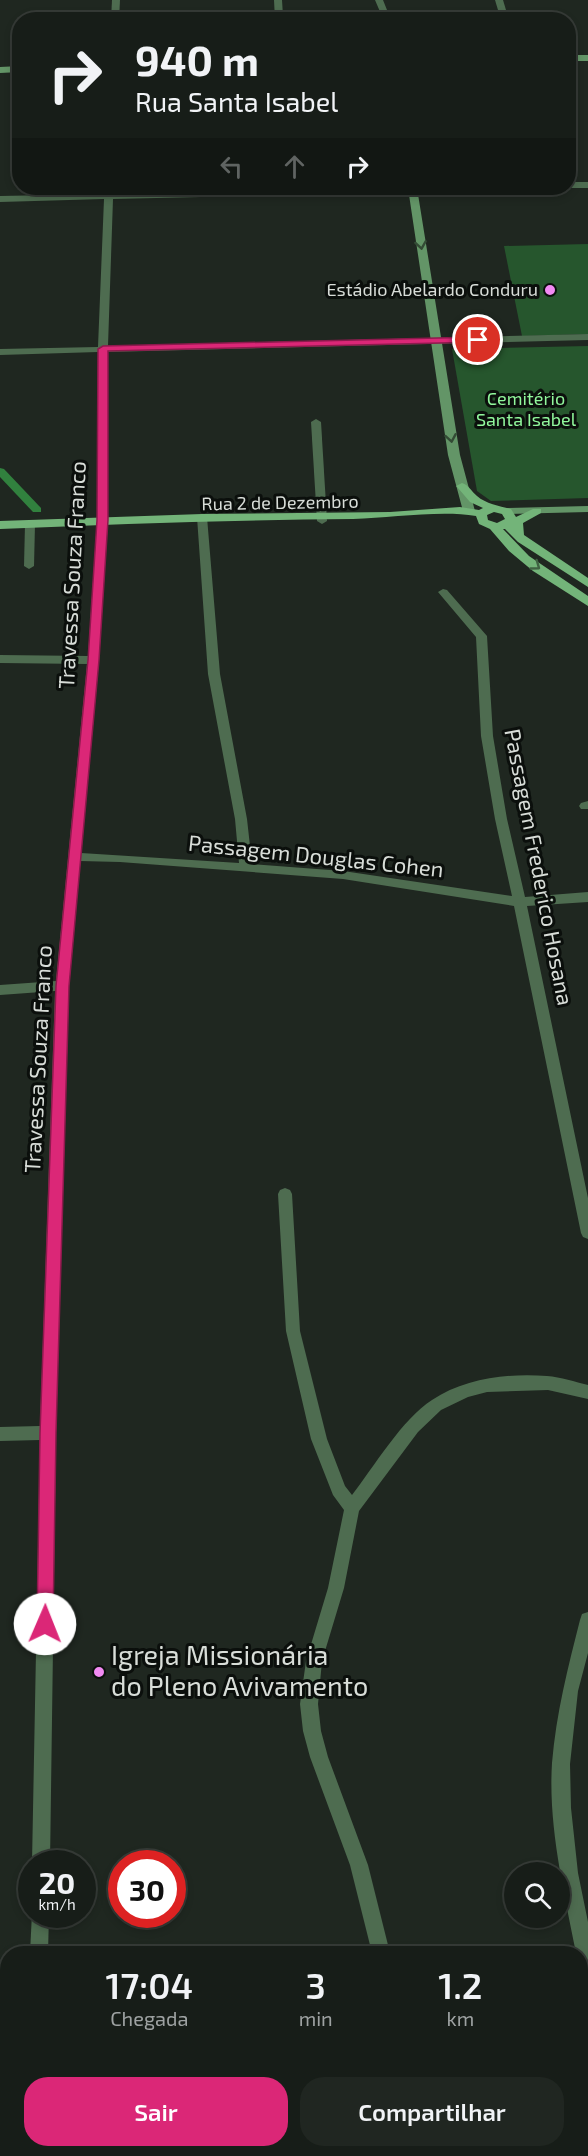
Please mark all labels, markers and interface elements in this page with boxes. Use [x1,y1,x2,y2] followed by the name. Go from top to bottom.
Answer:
[135,34,259,84] text: 940 m
[36,36,114,114] icon: right
[135,85,338,117] text: Rua Santa Isabel
[215,150,248,183] icon: left
[278,150,311,183] icon: ahead
[341,150,374,183] icon: right
[414,241,426,250] one-way arrow
[327,278,538,300] place label: Estádio Abelardo Conduru
[543,283,557,297] marker: Estádio Abelardo Conduru
[452,314,503,365] pin
[461,323,494,356] icon: arrive
[476,387,577,430] park label: Cemitério Santa Isabel
[444,433,457,443] one-way arrow
[52,460,90,690] street label: Travessa Souza Franco
[201,490,359,514] street label: Rua 2 de Dezembro
[530,559,541,570] one-way arrow
[500,726,580,1007] street label: Passagem Frederico Hosana
[187,829,445,881] street label: Passagem Douglas Cohen
[18,944,56,1174] street label: Travessa Souza Franco
[13,1592,77,1656] position arrow
[111,1638,368,1701] place label: Igreja Missionária do Pleno Avivamento
[92,1665,106,1679] marker: Igreja Missionária do Pleno Avivamento
[108,1850,186,1928] speed limit sign: 30
[504,1862,570,1928] map controls
[504,1862,570,1928] button: search
[39,1864,75,1900] text: 20
[38,1895,76,1913] text: km/h
[106,1963,193,2006] text: 17:04
[306,1963,326,2006] text: 3
[438,1963,482,2006] text: 1.2
[110,2006,188,2030] text: Chegada
[299,2006,333,2030] text: min
[447,2006,474,2030] text: km
[24,2077,288,2146] button: Sair
[300,2077,564,2146] button: Compartilhar

